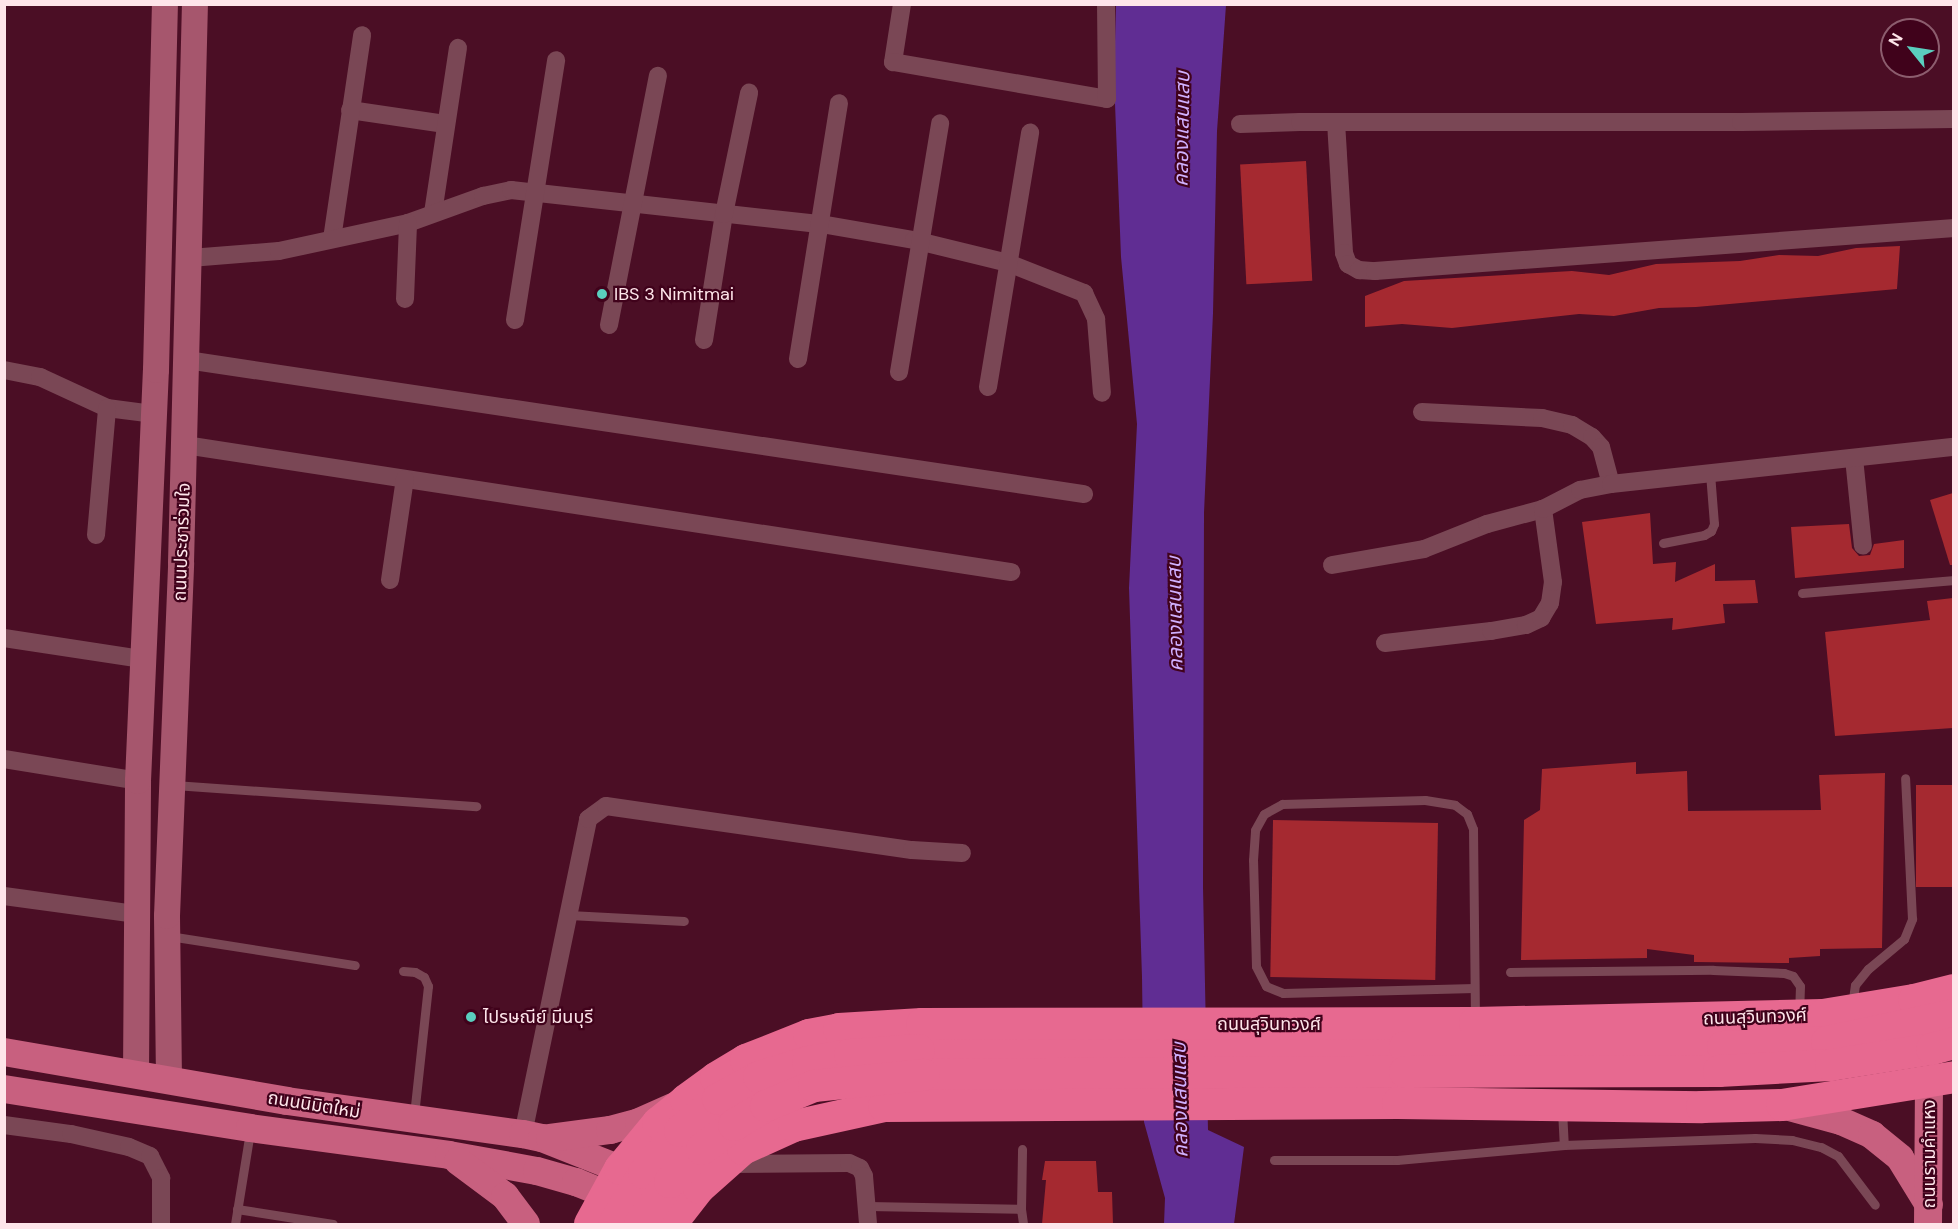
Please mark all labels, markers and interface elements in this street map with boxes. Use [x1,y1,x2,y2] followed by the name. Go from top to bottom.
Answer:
[1880,18,1940,78] north arrow
[1884,29,1908,50] text: N
[1169,71,1195,187] water label: คลองแสนแสบ
[614,283,734,305] place label: IBS 3 Nimitmai
[595,287,609,301] marker: IBS 3 Nimitmai
[169,482,195,602] street label: ถนนประชาร่วมใจ
[1162,556,1188,672] water label: คลองแสนแสบ
[1703,1004,1807,1030] street label: ถนนสุวินทวงศ์
[483,1006,593,1028] place label: ไปรษณีย์ มีนบุรี
[464,1010,478,1024] marker: ไปรษณีย์ มีนบุรี
[1217,1013,1321,1035] street label: ถนนสุวินทวงศ์
[1167,1042,1193,1158] water label: คลองแสนแสบ
[266,1087,362,1123] street label: ถนนนิมิตใหม่
[1918,1100,1940,1208] street label: ถนนรามคำแหง

